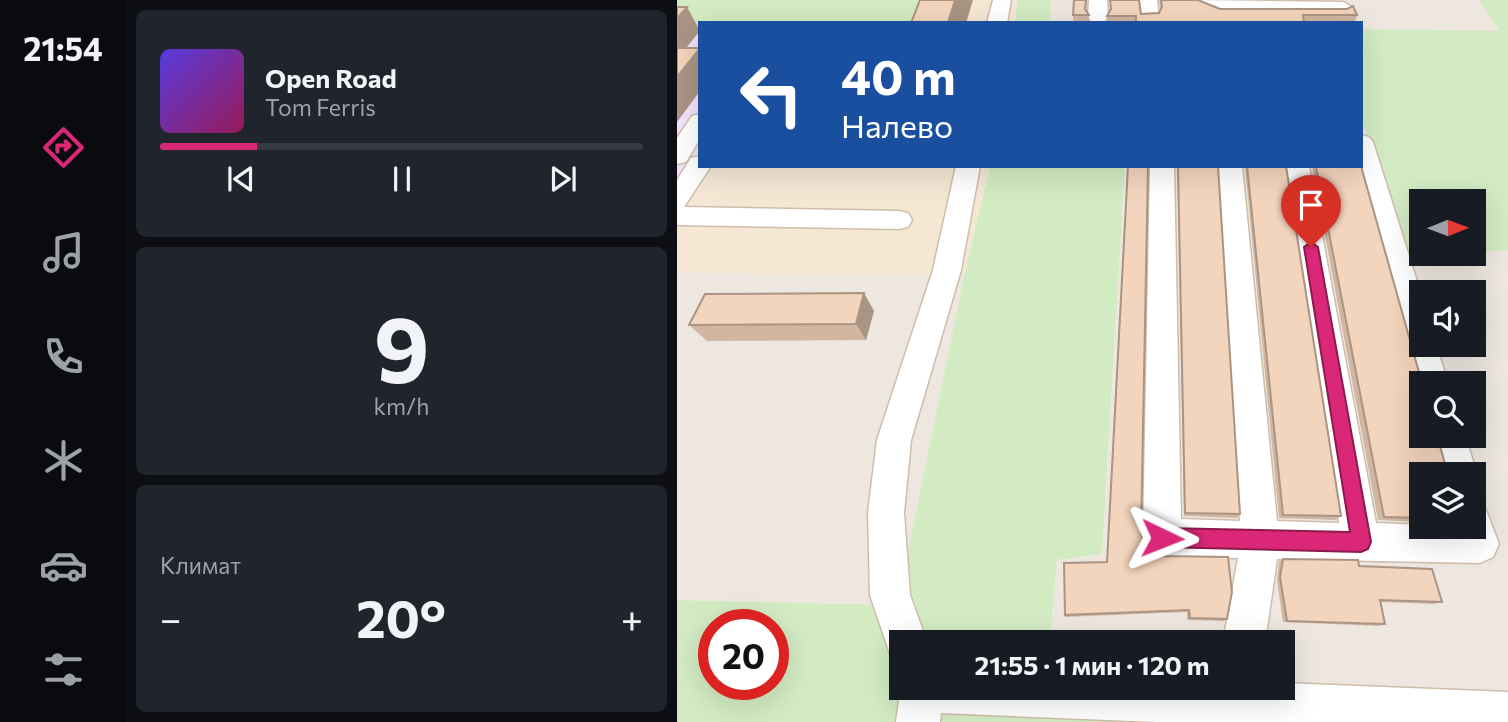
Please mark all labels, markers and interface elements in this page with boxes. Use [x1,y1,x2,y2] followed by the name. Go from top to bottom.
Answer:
[23,28,103,68] text: 21:54
[841,45,956,105] text: 40 m
[726,49,817,140] icon: left
[265,62,397,93] text: Open Road
[265,93,376,121] text: Tom Ferris
[841,105,953,145] text: Налево
[39,123,88,172] icon: directions
[222,160,260,198] icon: previous
[383,160,421,198] icon: pause
[544,160,582,198] icon: next
[1281,175,1341,247] pin
[1292,186,1330,224] icon: arrive
[1409,189,1485,266] north arrow
[1409,189,1486,539] map controls
[39,228,88,277] icon: music
[1409,280,1486,357] button: sound
[373,290,430,402] text: 9
[39,332,88,381] icon: phone
[1409,371,1486,448] button: search
[374,392,429,420] text: km/h
[39,436,88,485] icon: climate
[1409,462,1486,539] button: layers
[1125,501,1199,575] position arrow
[39,541,88,590] icon: car
[160,551,241,579] text: Климат
[356,585,446,649] text: 20°
[160,594,182,641] text: −
[621,594,643,641] text: +
[698,609,789,700] speed limit sign: 20
[39,645,88,694] icon: filters
[975,649,1209,680] text: 21:55 · 1 мин · 120 m

